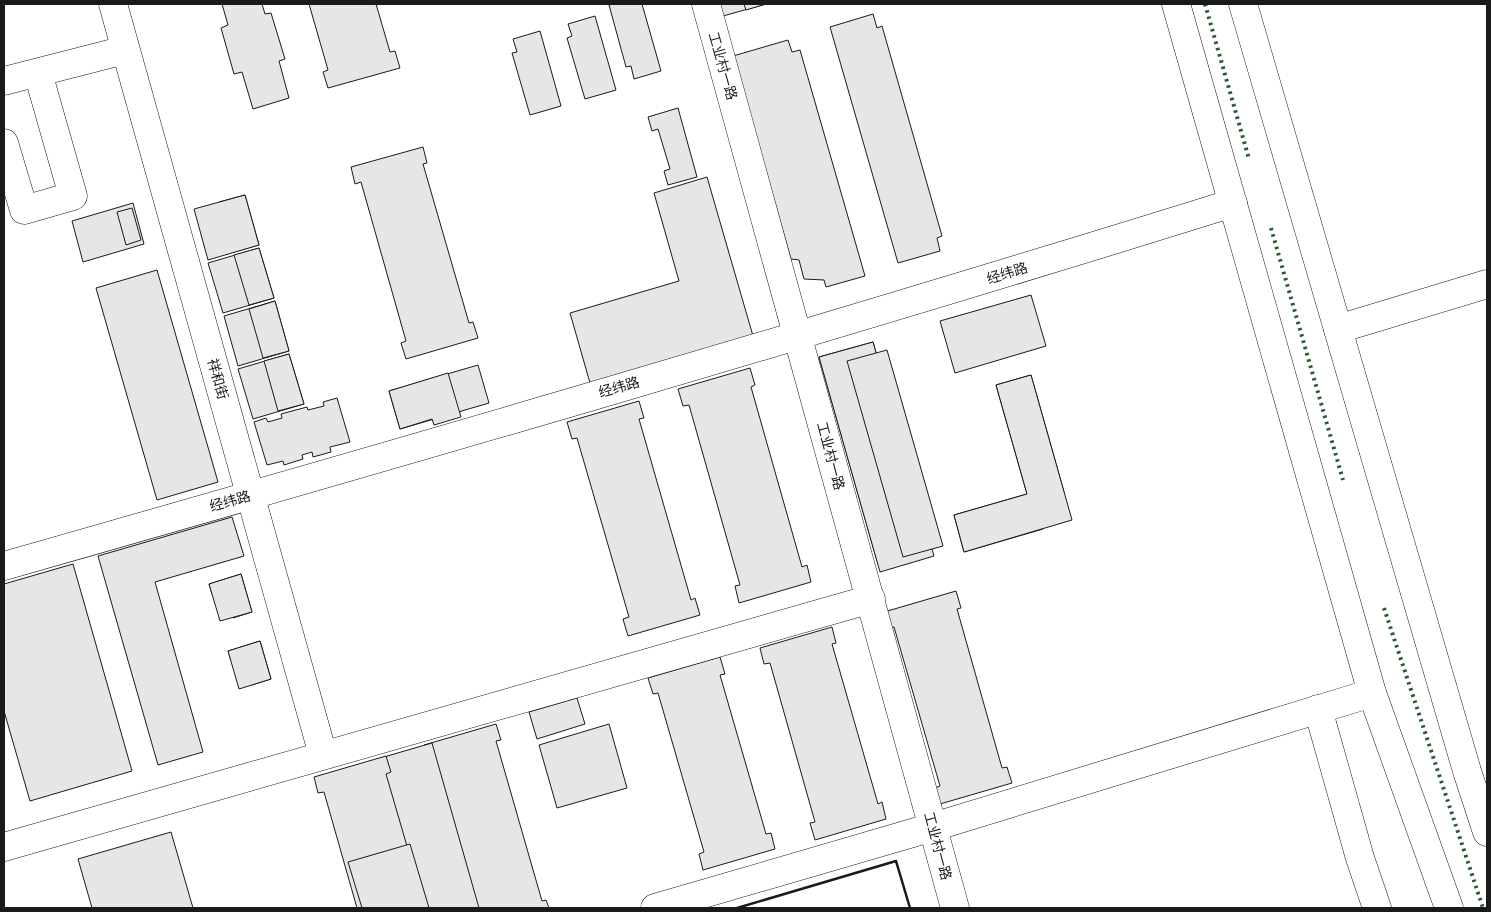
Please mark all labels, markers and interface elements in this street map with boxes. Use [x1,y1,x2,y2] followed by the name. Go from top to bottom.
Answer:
[705,30,741,102] street label: 工业村一路
[984,258,1030,288] street label: 经纬路
[204,356,232,402] street label: 祥和街
[596,373,642,401] street label: 经纬路
[813,420,849,492] street label: 工业村一路
[207,487,253,515] street label: 经纬路
[920,810,956,882] street label: 工业村一路

